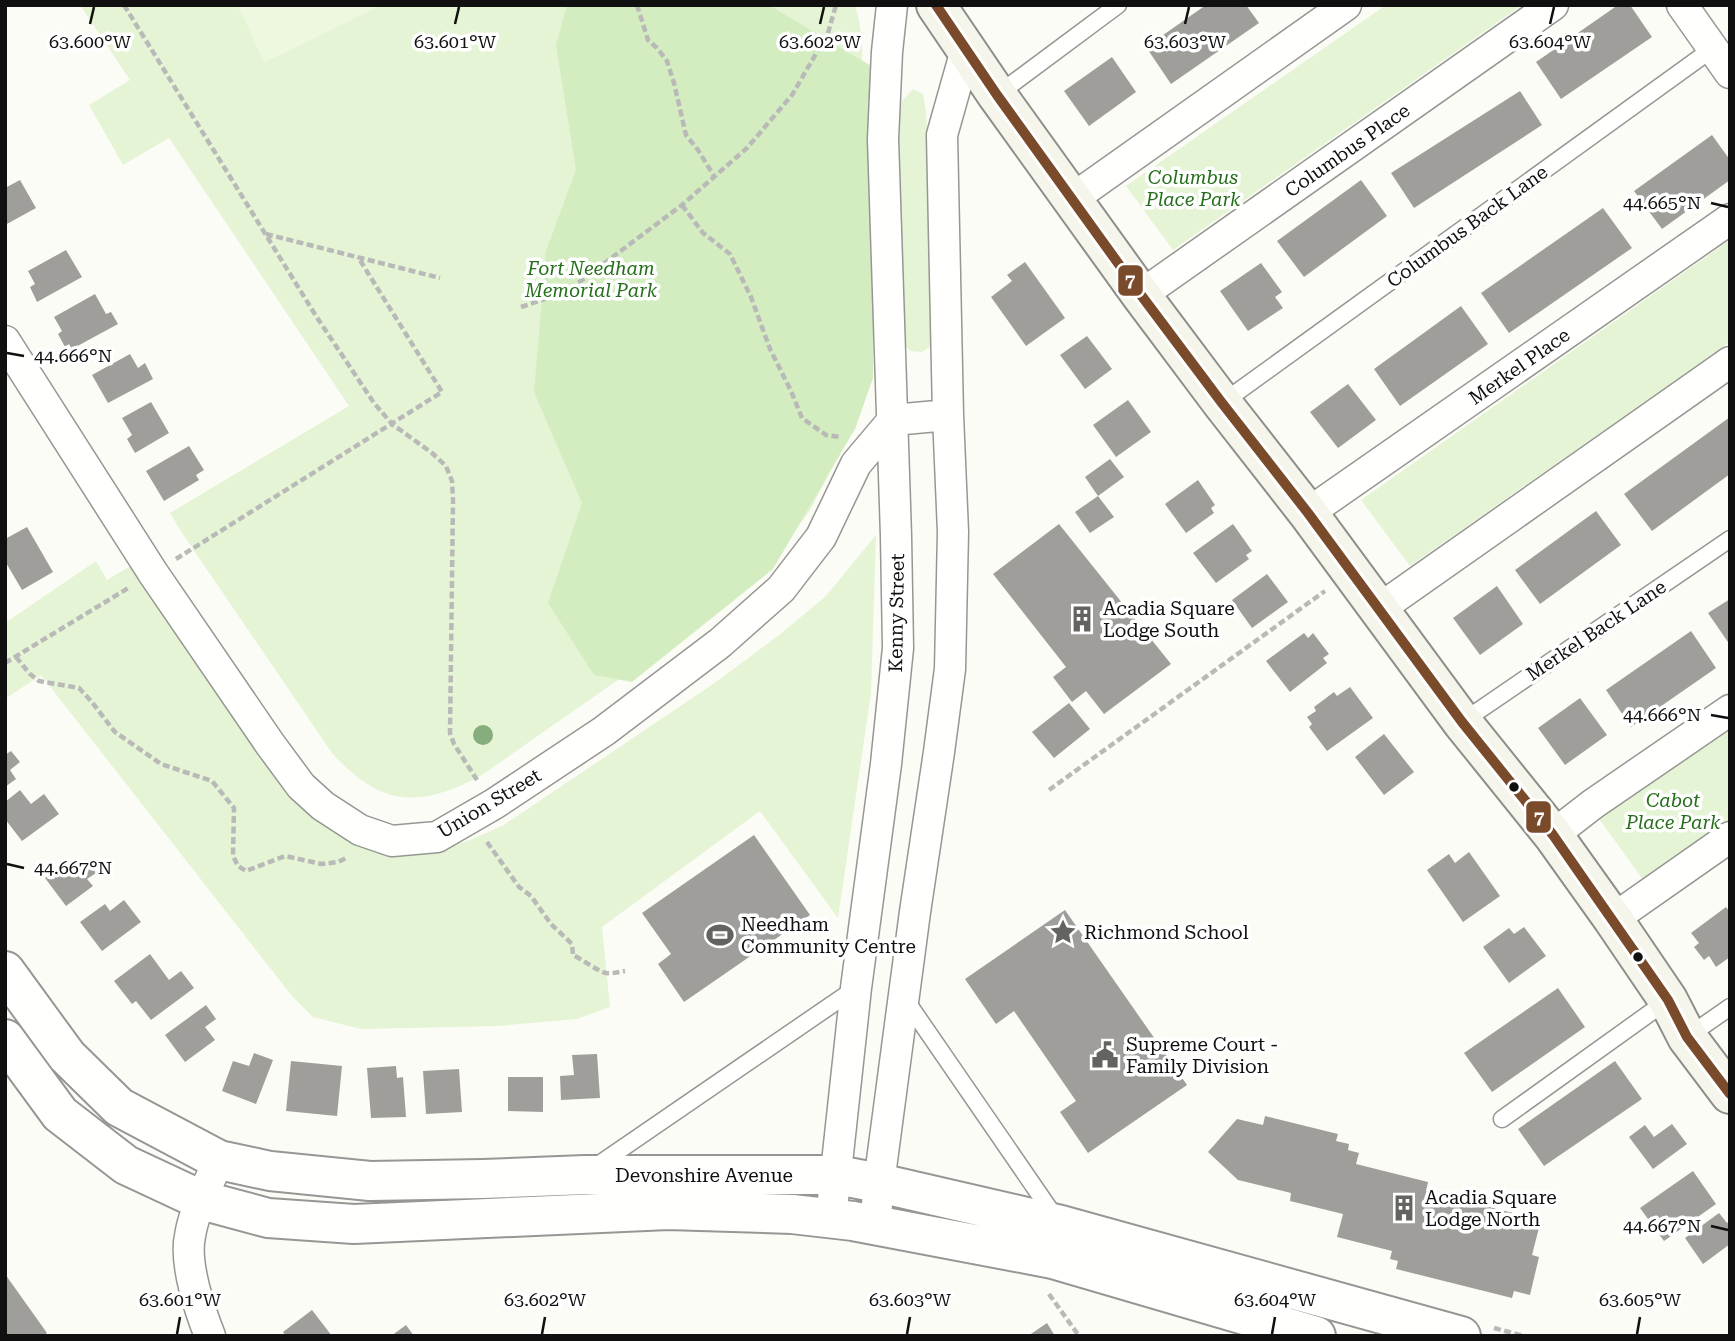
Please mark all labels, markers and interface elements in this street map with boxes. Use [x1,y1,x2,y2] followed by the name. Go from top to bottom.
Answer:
[49,31,132,52] text: 63.600°W
[414,31,497,52] text: 63.601°W
[779,31,862,52] text: 63.602°W
[1144,31,1227,52] text: 63.603°W
[1509,31,1592,52] text: 63.604°W
[1280,99,1414,202] street label: Columbus Place
[1382,160,1552,292] street label: Columbus Back Lane
[1145,166,1241,211] park label: Columbus Place Park
[1623,192,1701,213] text: 44.665°N
[524,257,658,302] park label: Fort Needham Memorial Park
[1117,264,1144,297] line badge: 7
[1125,269,1136,292] text: 7
[1464,323,1574,410] street label: Merkel Place
[34,345,112,366] text: 44.666°N
[884,553,909,673] street label: Kenny Street
[1522,575,1671,686] street label: Merkel Back Lane
[1103,597,1235,642] place label: Acadia Square Lodge South
[1067,604,1097,634] building icon: Acadia Square Lodge South
[1623,704,1701,725] text: 44.666°N
[433,764,545,843] street label: Union Street
[1507,780,1521,794] unlabelled marker
[1625,789,1721,834] park label: Cabot Place Park
[1525,800,1552,834] line badge: 7
[1534,806,1545,829] text: 7
[34,857,112,878] text: 44.667°N
[741,913,916,958] place label: Needham Community Centre
[1048,917,1078,947] place icon: Richmond School
[705,920,735,950] sports icon: Needham Community Centre
[1084,921,1249,944] place label: Richmond School
[1631,950,1645,964] unlabelled marker
[1126,1033,1278,1078] place label: Supreme Court - Family Division
[1090,1040,1120,1070] public building icon: Supreme Court - Family Division
[615,1164,793,1187] street label: Devonshire Avenue
[1425,1186,1557,1231] place label: Acadia Square Lodge North
[1389,1193,1419,1223] building icon: Acadia Square Lodge North
[1623,1215,1701,1236] text: 44.667°N
[139,1289,222,1310] text: 63.601°W
[504,1289,587,1310] text: 63.602°W
[869,1289,952,1310] text: 63.603°W
[1234,1289,1317,1310] text: 63.604°W
[1599,1289,1682,1310] text: 63.605°W

